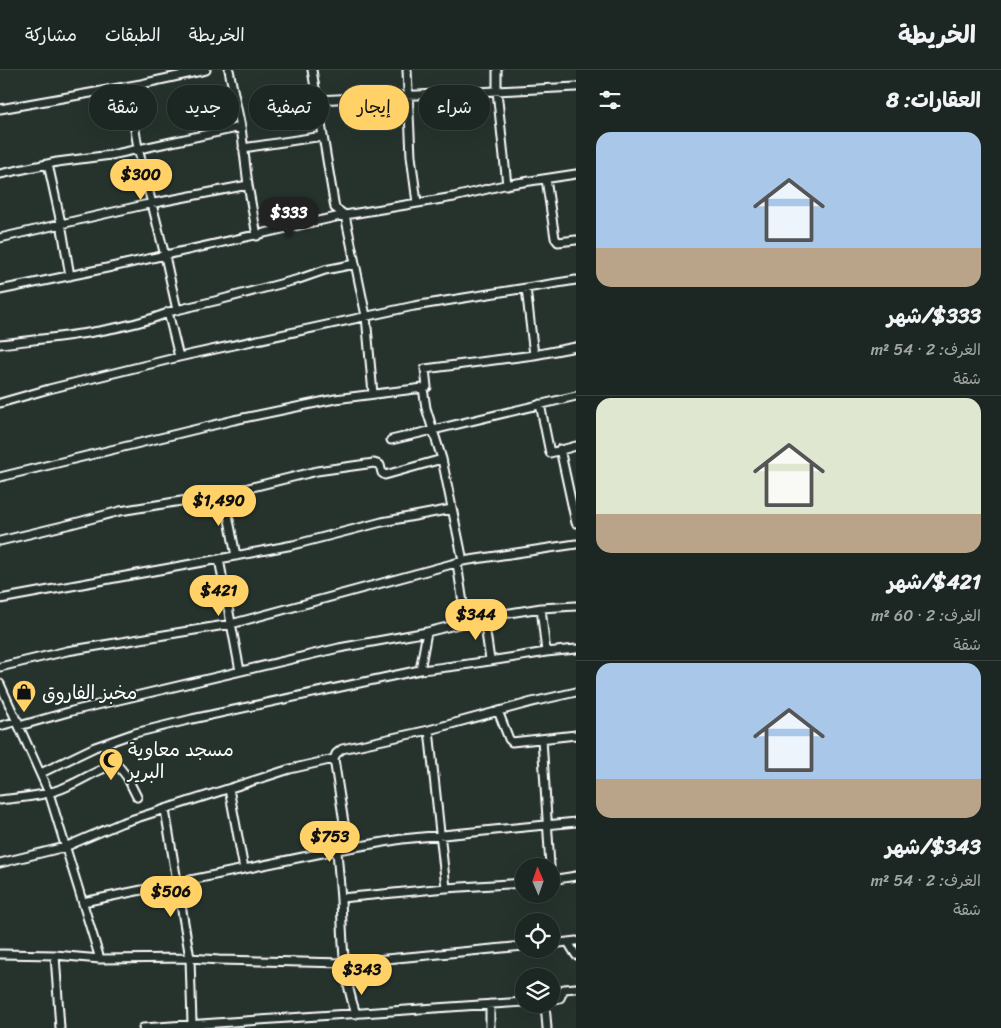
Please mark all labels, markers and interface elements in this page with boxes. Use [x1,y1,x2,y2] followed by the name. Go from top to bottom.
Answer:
[898,14,976,56] text: الخريطة
[25,19,77,51] text: مشاركة
[105,19,161,51] text: الطبقات
[189,19,245,51] text: الخريطة
[886,81,981,119] text: العقارات: 8
[89,85,157,130] chip: شقة
[167,85,239,130] chip: جديد
[249,85,329,130] chip: تصفية
[339,85,409,130] chip: إيجار
[419,85,490,130] chip: شراء
[596,86,624,114] icon: filters
[111,158,171,201] pin: $300
[121,160,161,189] text: $300
[744,165,834,255] icon: home
[259,196,319,239] pin: $333
[270,198,308,227] text: $333
[887,297,981,335] text: $333/شهر
[871,335,981,364] text: الغرف: 2 · 54 m²
[953,364,981,393] text: شقة
[744,430,834,520] icon: home
[178,484,260,527] pin: $1,490
[193,486,245,515] text: $1,490
[887,563,981,601] text: $421/شهر
[189,574,249,617] pin: $421
[201,576,237,605] text: $421
[446,598,506,641] pin: $344
[456,600,496,629] text: $344
[871,601,981,630] text: الغرف: 2 · 60 m²
[953,630,981,659] text: شقة
[42,676,137,709] place label: مخبز الفاروق
[11,679,37,713] shop icon: مخبز الفاروق
[744,695,834,785] icon: home
[126,733,234,788] place label: مسجد معاوية البرير
[98,747,124,781] mosque icon: مسجد معاوية البرير
[300,820,360,863] pin: $753
[311,822,349,851] text: $753
[885,828,981,866] text: $343/شهر
[515,858,560,902] north arrow
[515,858,560,1013] map controls
[871,866,981,895] text: الغرف: 2 · 54 m²
[141,876,201,918] pin: $506
[151,877,191,906] text: $506
[953,895,981,924] text: شقة
[515,913,560,958] button: locate
[332,954,392,996] pin: $343
[343,955,381,984] text: $343
[515,968,560,1013] button: layers

